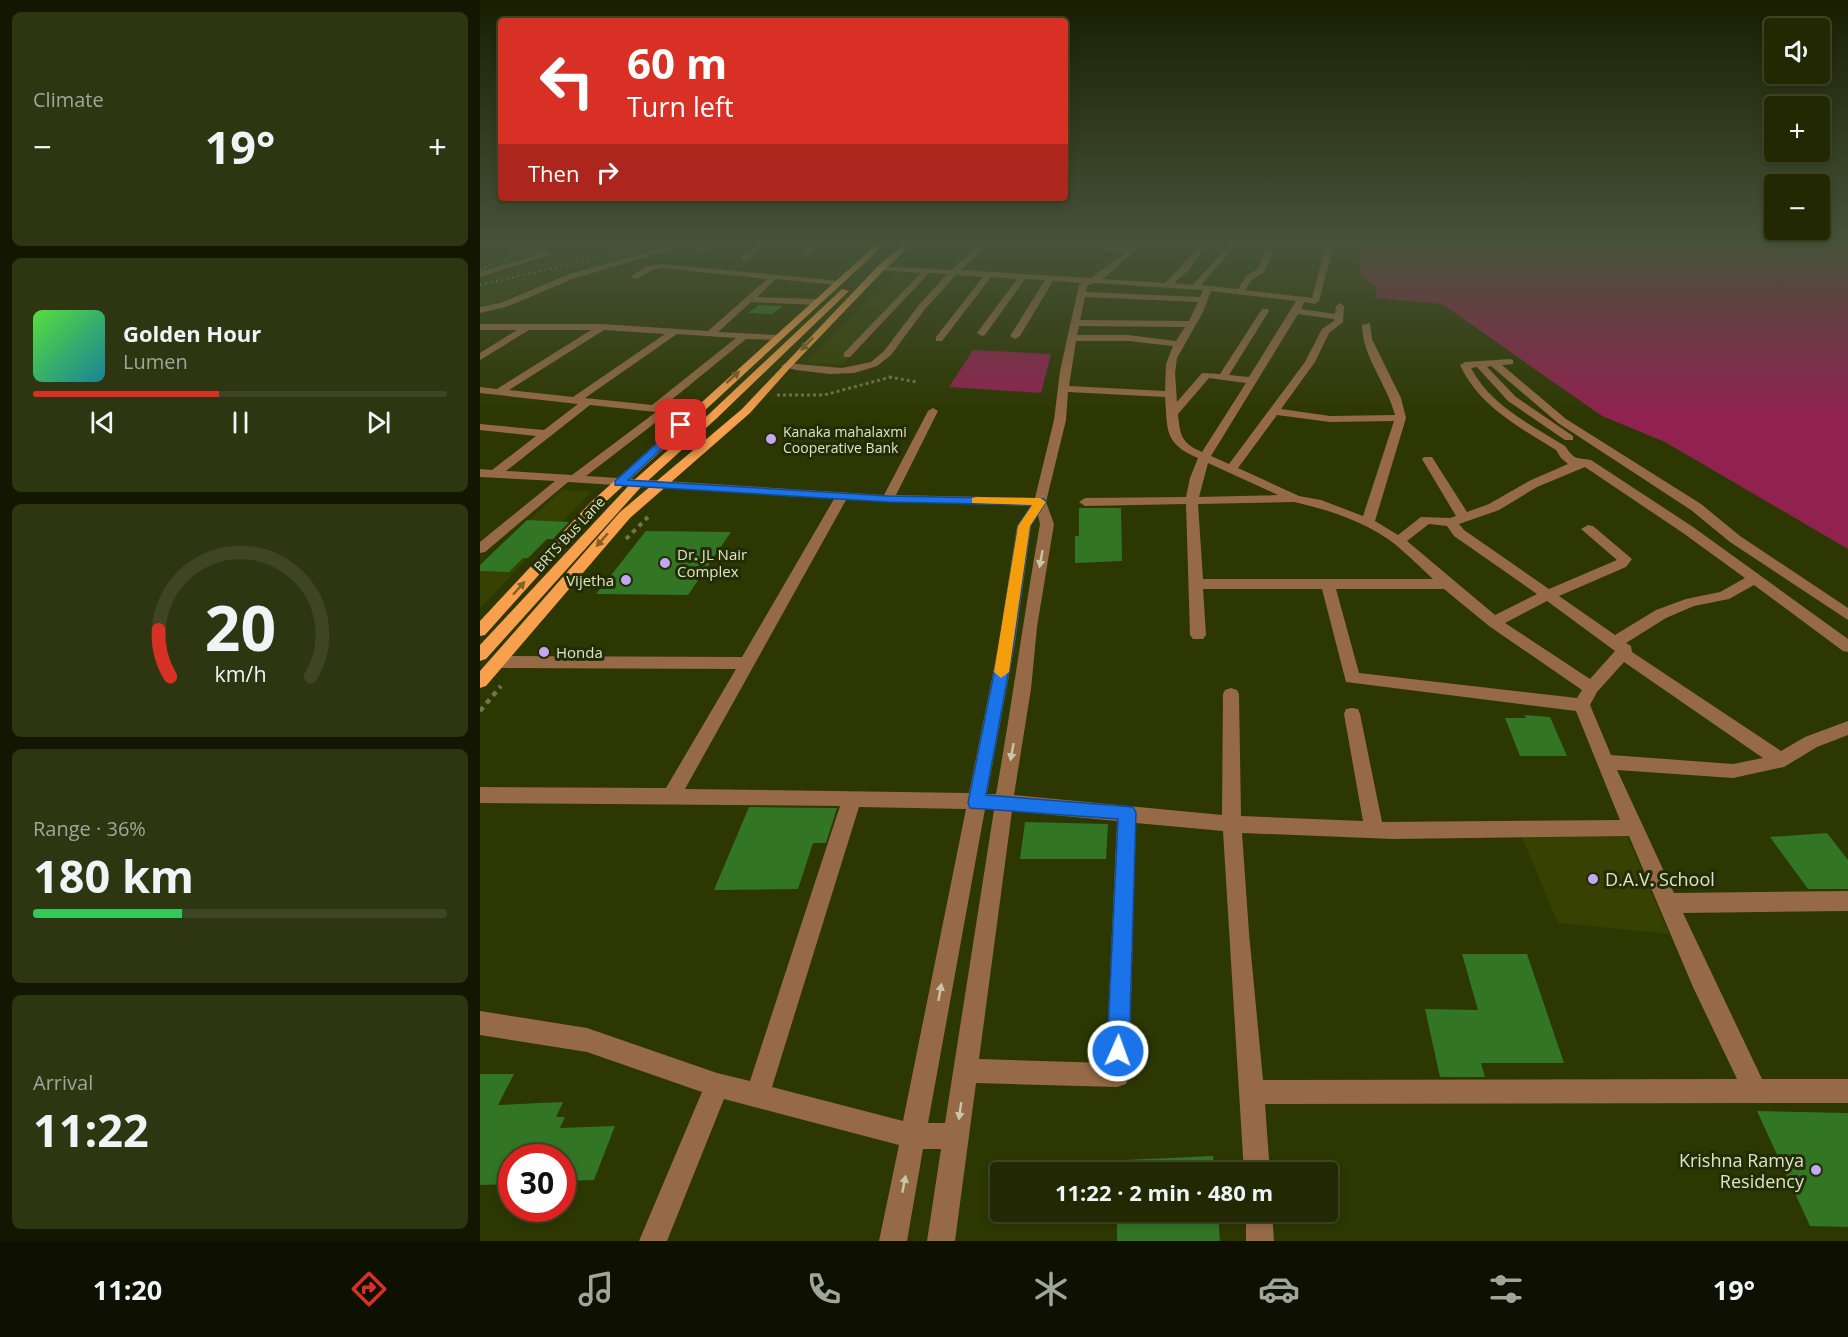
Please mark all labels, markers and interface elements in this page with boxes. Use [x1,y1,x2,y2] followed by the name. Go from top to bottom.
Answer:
[1764,18,1830,240] map controls
[1764,18,1830,84] button: sound
[627,34,727,91] text: 60 m
[528,42,606,120] icon: left
[33,86,104,113] text: Climate
[627,88,734,125] text: Turn left
[1764,96,1830,162] button: +
[205,116,275,177] text: 19°
[33,124,52,169] text: −
[428,124,447,169] text: +
[591,156,624,189] icon: right
[528,158,579,188] text: Then
[1764,174,1830,240] button: −
[123,318,261,348] text: Golden Hour
[801,336,815,350] one-way arrow
[123,348,188,375] text: Lumen
[725,371,740,384] one-way arrow
[655,399,706,450] pin
[86,406,119,439] icon: previous
[224,406,257,439] icon: pause
[362,406,395,439] icon: next
[664,408,697,441] icon: arrive
[783,422,907,457] place label: Kanaka mahalaxmi Cooperative Bank
[764,432,778,446] marker: Kanaka mahalaxmi Cooperative Bank
[529,492,609,576] street label: BRTS Bus Lane
[596,533,609,548] one-way arrow
[677,544,747,581] place label: Dr. JL Nair Complex
[1036,549,1045,568] one-way arrow
[658,556,672,570] marker: Dr. JL Nair Complex
[566,570,614,590] place label: Vijetha
[619,573,633,587] marker: Vijetha
[512,581,526,595] one-way arrow
[204,585,276,670] text: 20
[556,642,603,662] place label: Honda
[537,645,551,659] marker: Honda
[214,660,266,689] text: km/h
[1007,742,1016,761] one-way arrow
[33,815,146,842] text: Range · 36%
[33,845,194,906] text: 180 km
[1605,867,1715,891] place label: D.A.V. School
[1586,872,1600,886] marker: D.A.V. School
[936,982,945,1001] one-way arrow
[1086,1019,1150,1083] position arrow
[33,1069,93,1096] text: Arrival
[33,1099,149,1160] text: 11:22
[955,1101,964,1120] one-way arrow
[498,1144,576,1222] speed limit sign: 30
[1679,1148,1805,1193] place label: Krishna Ramya Residency
[1809,1163,1823,1177] marker: Krishna Ramya Residency
[900,1174,909,1193] one-way arrow
[1055,1177,1273,1207] text: 11:22 · 2 min · 480 m
[348,1268,390,1310] icon: directions
[575,1268,617,1310] icon: music
[803,1268,845,1310] icon: phone
[1030,1268,1072,1310] icon: climate
[1258,1268,1300,1310] icon: car
[1485,1268,1527,1310] icon: filters
[93,1271,162,1308] text: 11:20
[1713,1271,1755,1308] text: 19°

